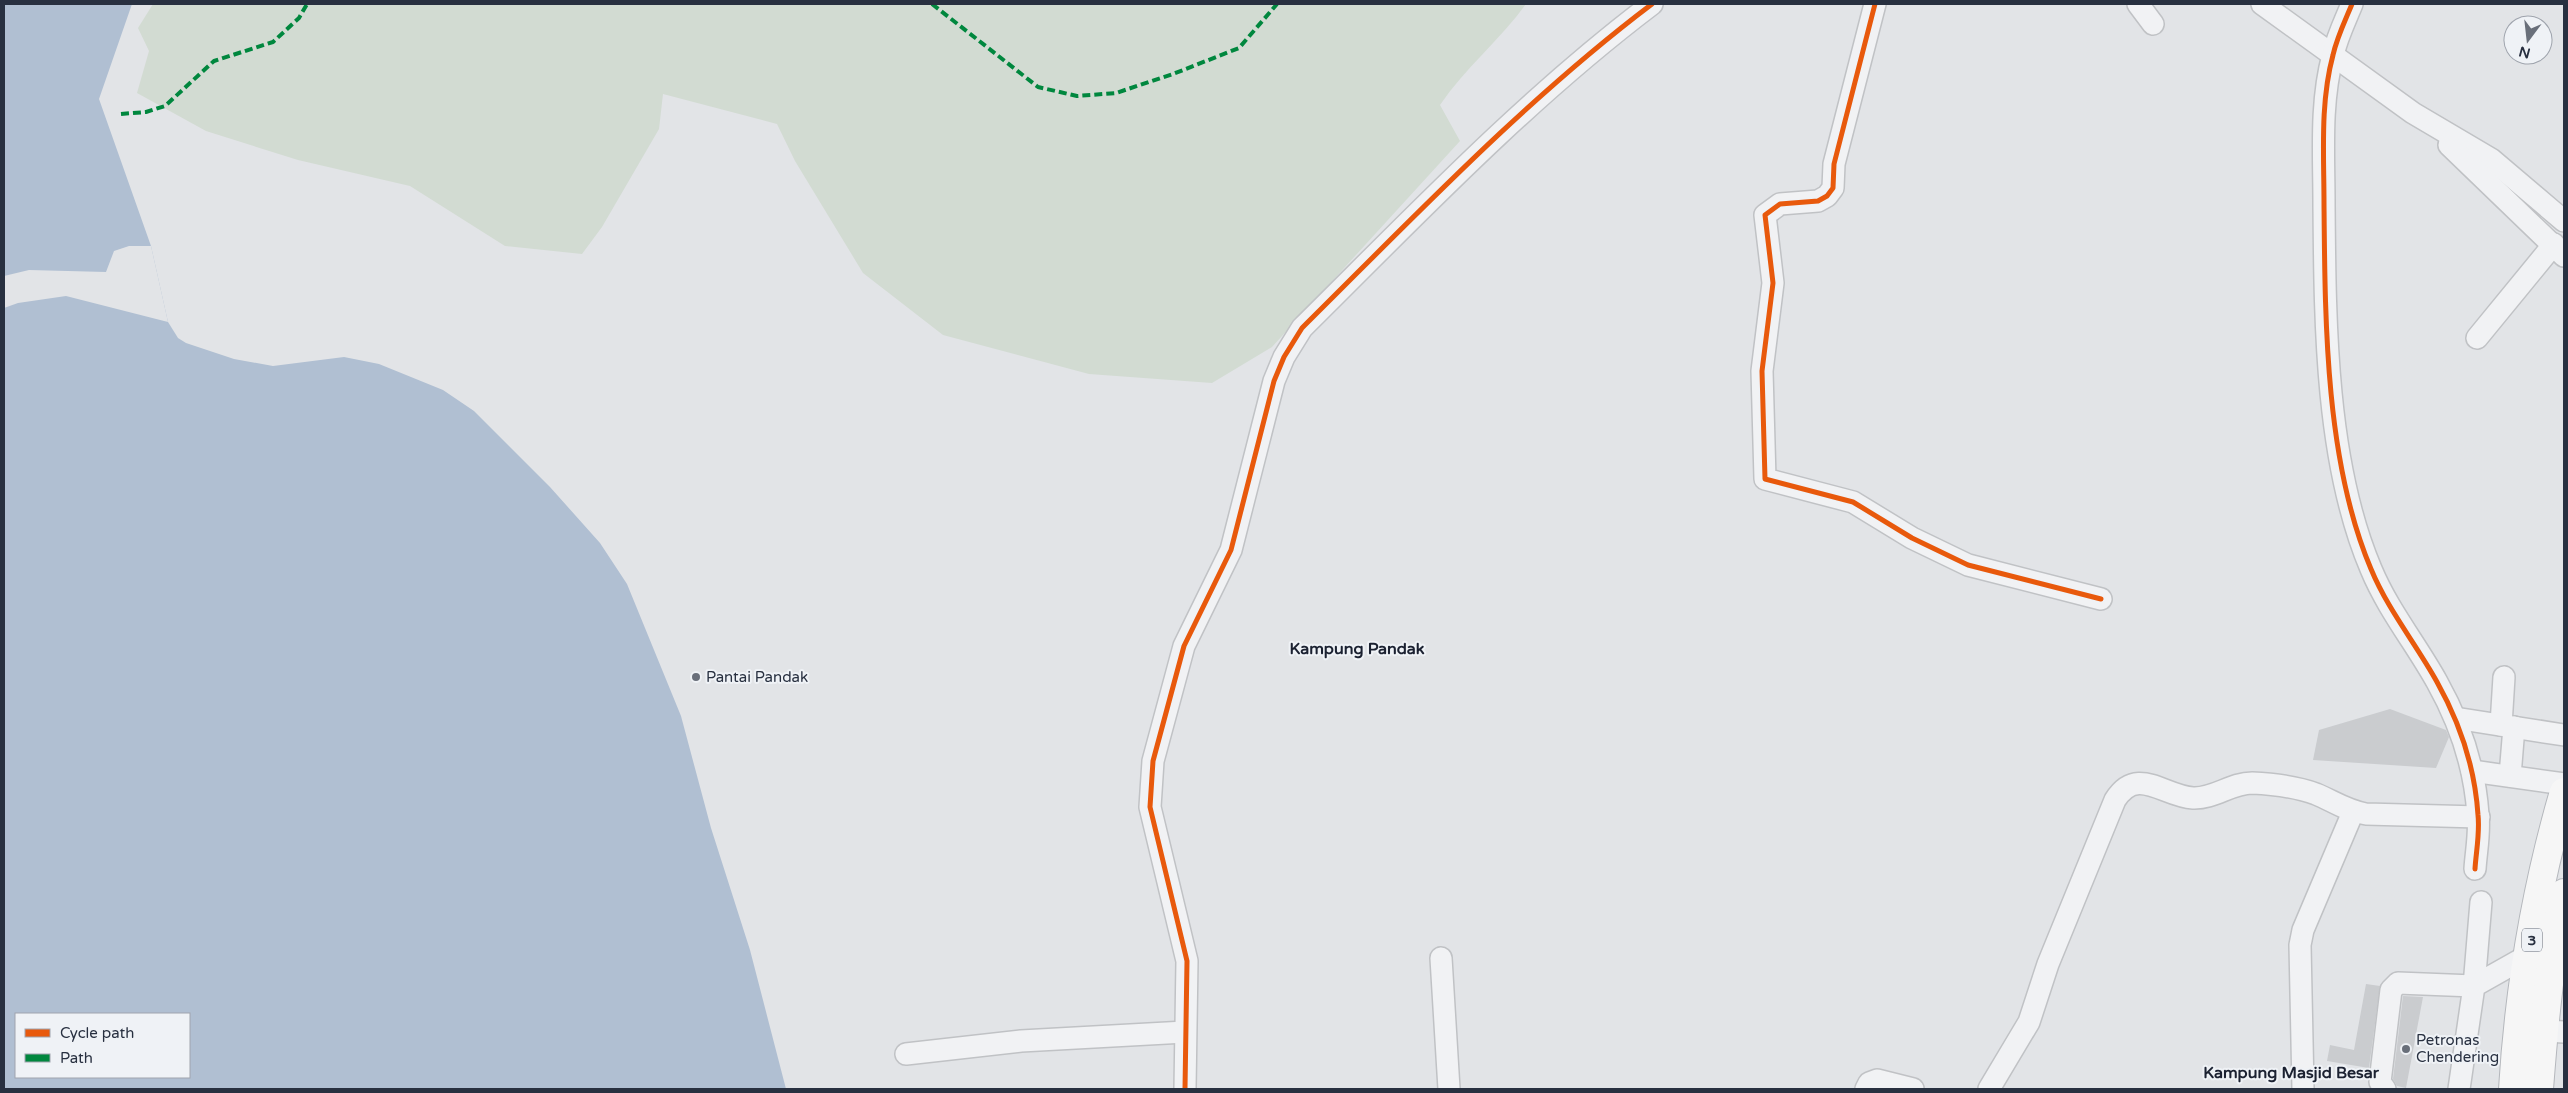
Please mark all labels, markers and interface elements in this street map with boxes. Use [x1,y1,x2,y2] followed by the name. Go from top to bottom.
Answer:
[2503,15,2553,65] north arrow
[2517,42,2532,62] text: N
[1289,639,1425,659] district label: Kampung Pandak
[706,668,808,686] place label: Pantai Pandak
[690,671,702,683] marker: Pantai Pandak
[2522,928,2542,952] road number: 3
[15,1013,190,1078] legend
[60,1024,134,1042] text: Cycle path
[2416,1031,2499,1066] place label: Petronas Chendering
[2400,1043,2412,1055] marker: Petronas Chendering
[60,1049,93,1067] text: Path
[2203,1063,2380,1083] district label: Kampung Masjid Besar

